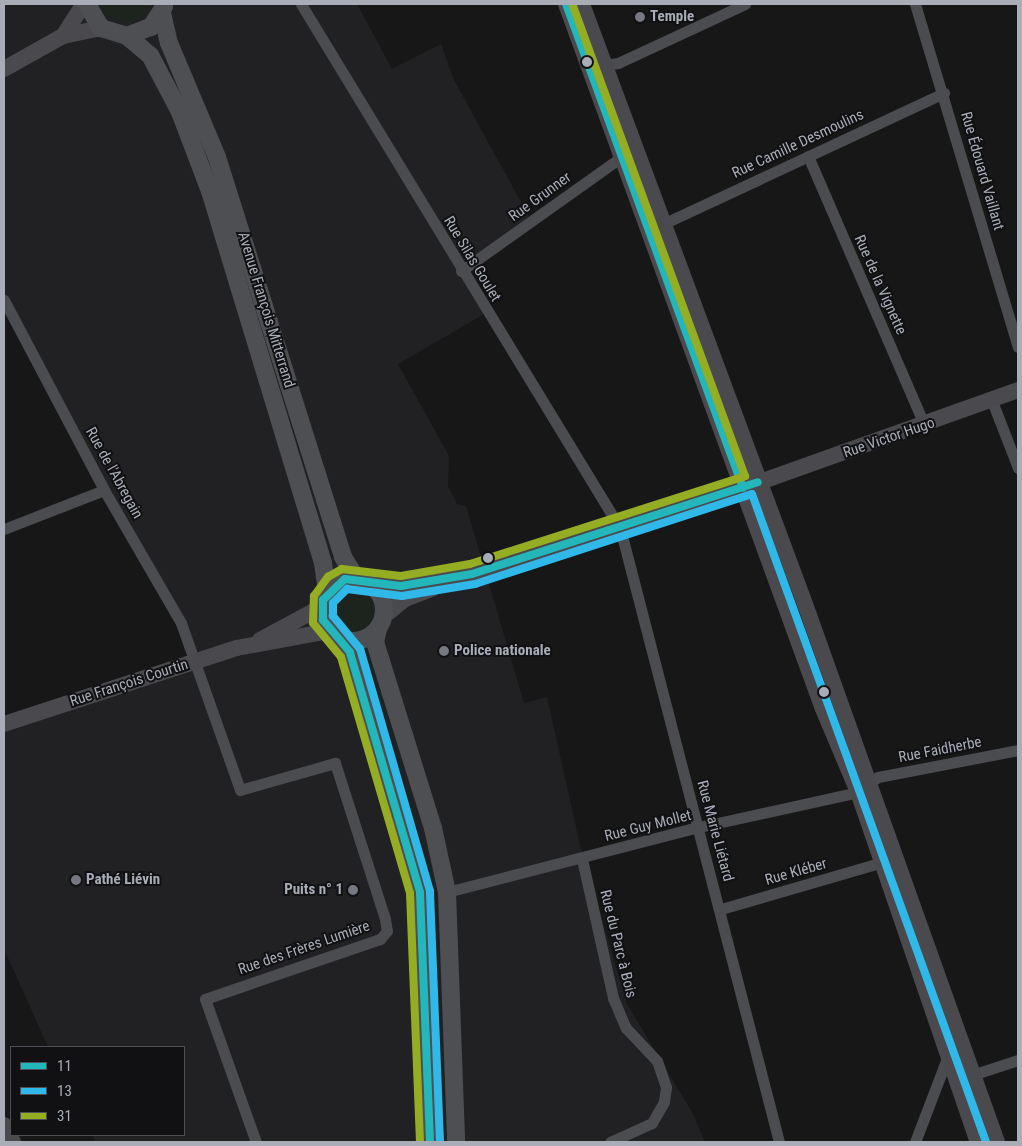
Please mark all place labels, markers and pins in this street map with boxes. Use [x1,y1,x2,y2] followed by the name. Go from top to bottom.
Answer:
[650,8,694,26] place label: Temple
[634,11,646,23] marker: Temple
[582,57,592,67] unlabelled marker
[483,553,493,563] unlabelled marker
[454,642,551,660] place label: Police nationale
[438,645,450,657] marker: Police nationale
[819,687,829,697] unlabelled marker
[86,871,160,889] place label: Pathé Liévin
[70,874,82,886] marker: Pathé Liévin
[284,881,343,899] place label: Puits n° 1
[347,884,359,896] marker: Puits n° 1

